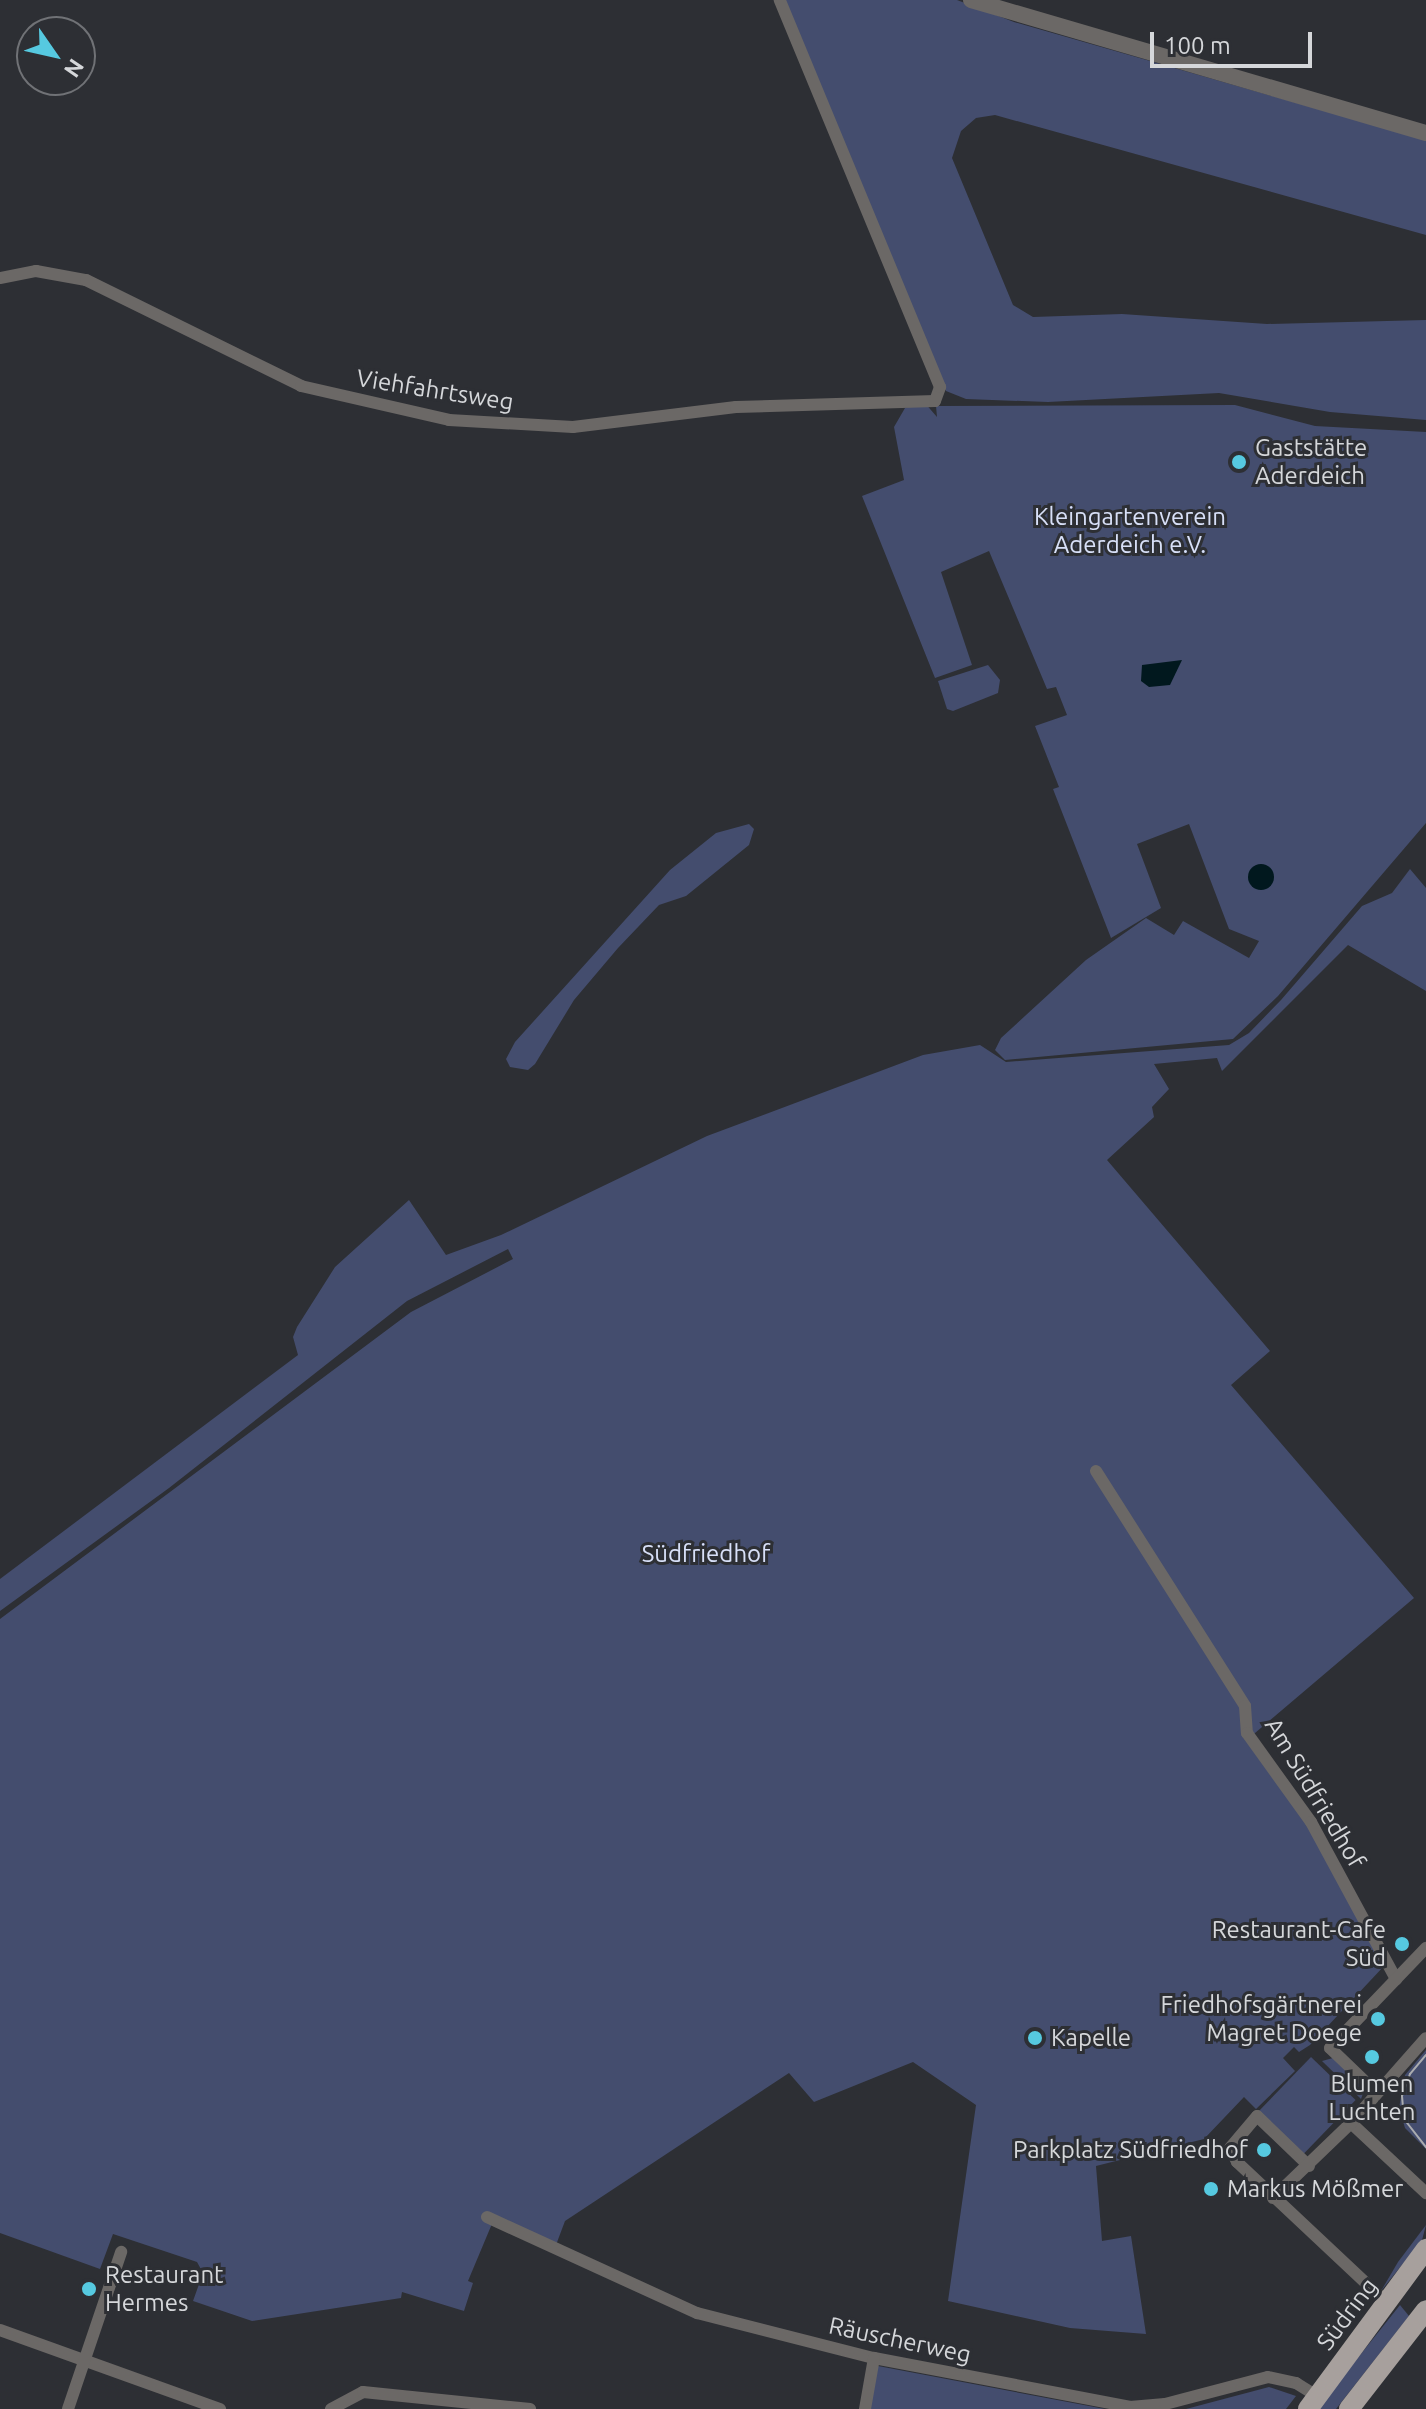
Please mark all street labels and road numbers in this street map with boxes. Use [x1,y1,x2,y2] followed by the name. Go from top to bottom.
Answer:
[354,363,516,417] street label: Viehfahrtsweg
[1259,1713,1371,1873] street label: Am Südfriedhof
[1311,2272,1383,2356] street label: Südring
[826,2311,974,2369] street label: Räuscherweg

